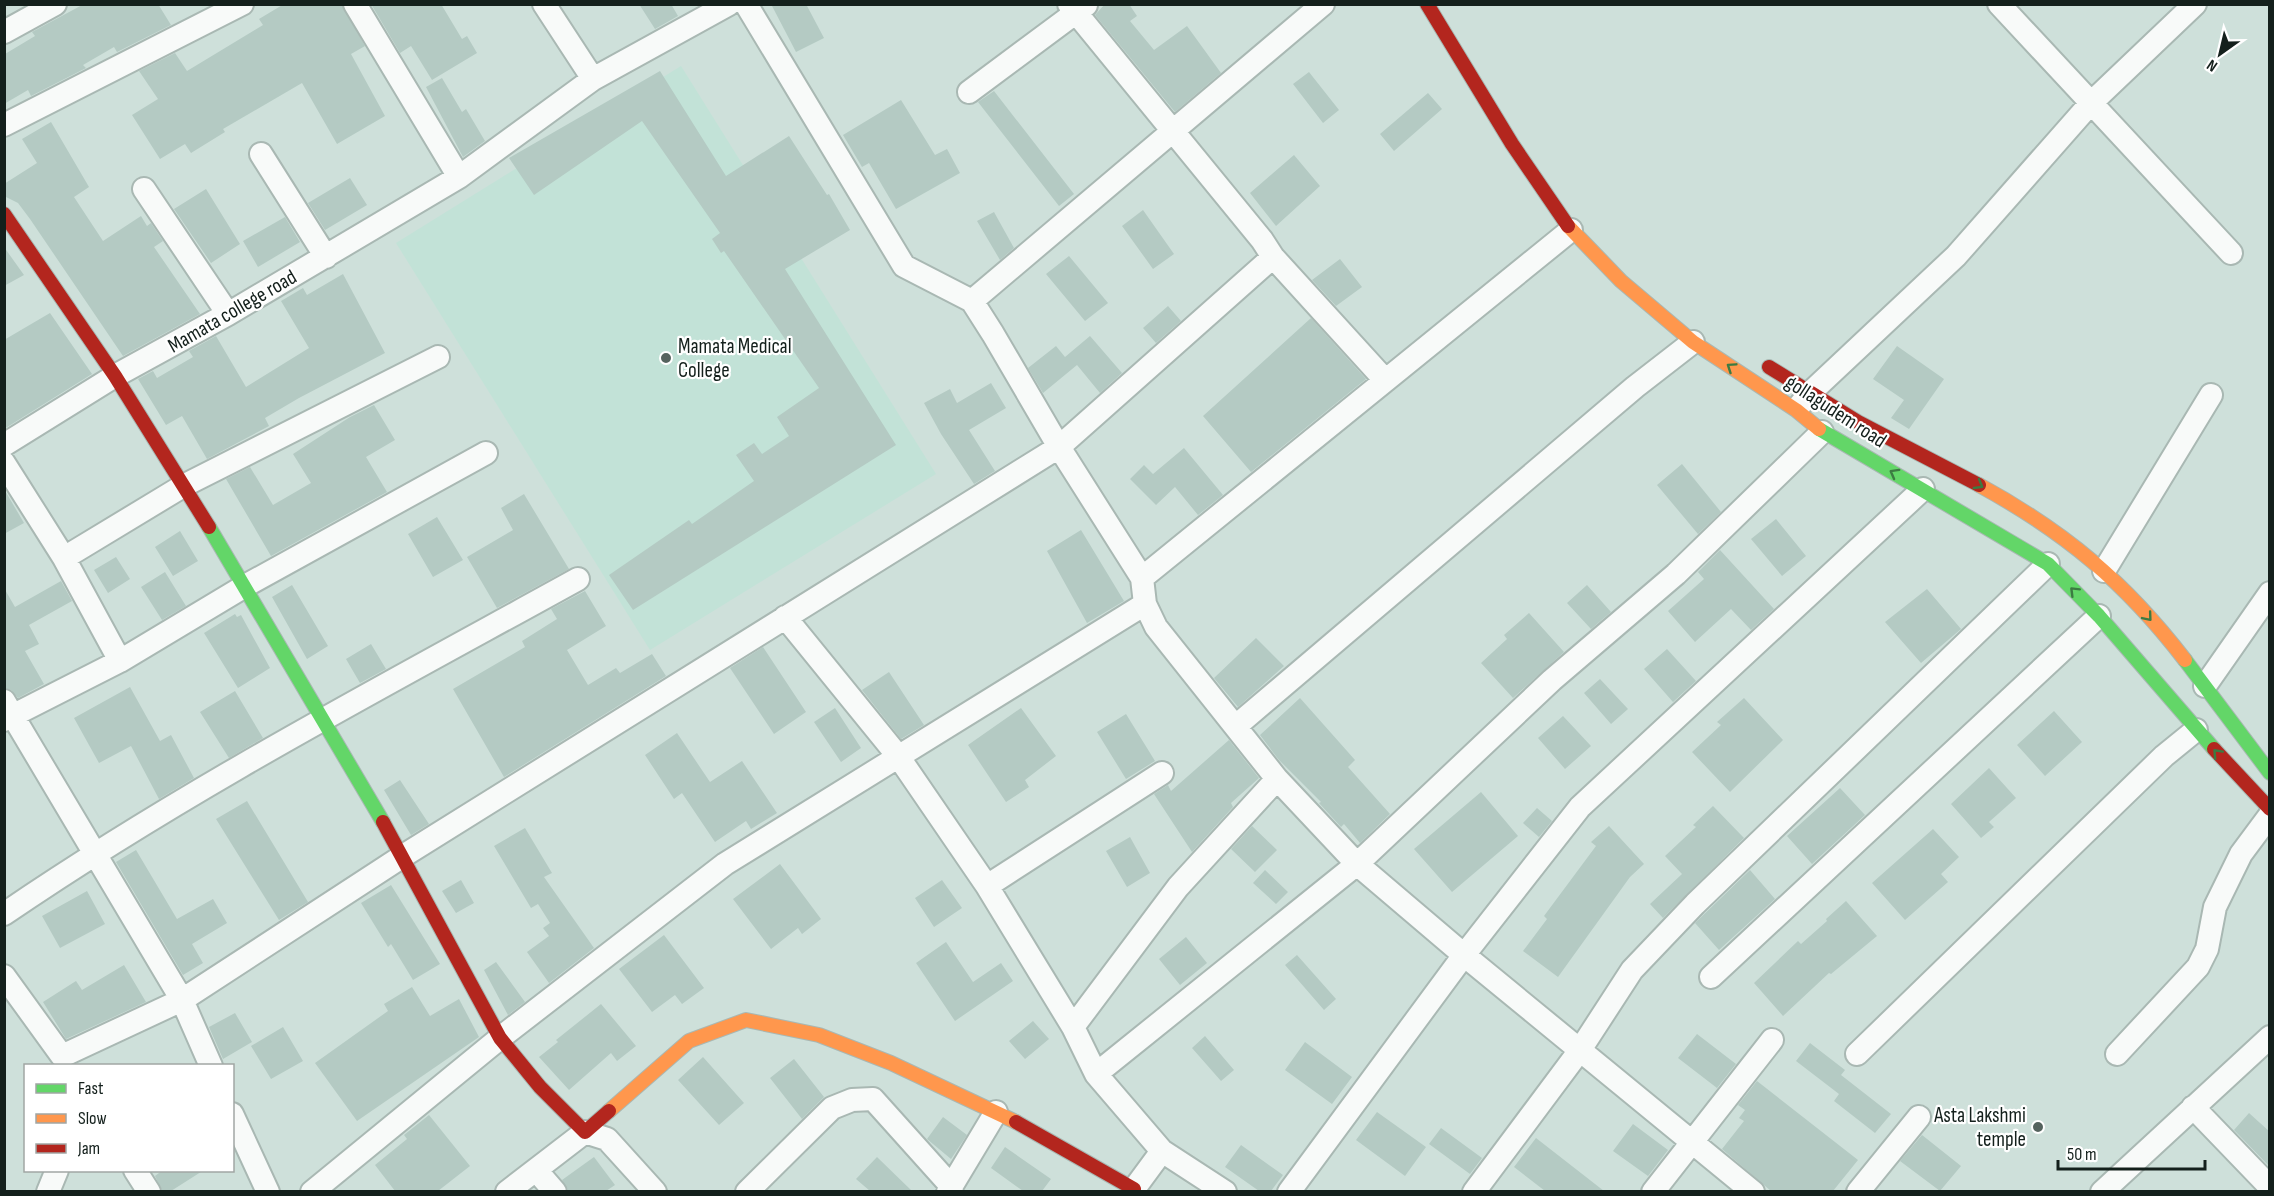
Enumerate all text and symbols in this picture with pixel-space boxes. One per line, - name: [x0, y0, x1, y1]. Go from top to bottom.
- north arrow: [2190, 24, 2250, 84]
- text: N: [2204, 55, 2221, 75]
- street label: Mamata college road: [163, 264, 301, 358]
- place label: Mamata Medical College: [678, 334, 792, 383]
- marker: Mamata Medical College: [659, 351, 673, 365]
- one-way arrow: [1726, 363, 1737, 374]
- street label: gollagudem road: [1781, 370, 1891, 453]
- one-way arrow: [1890, 468, 1901, 480]
- one-way arrow: [1972, 478, 1983, 489]
- one-way arrow: [2070, 587, 2081, 597]
- one-way arrow: [2140, 610, 2151, 621]
- one-way arrow: [2213, 749, 2224, 759]
- legend: [24, 1064, 234, 1172]
- text: Fast: [78, 1078, 104, 1099]
- place label: Asta Lakshmi temple: [1933, 1103, 2026, 1152]
- text: Slow: [78, 1108, 107, 1129]
- marker: Asta Lakshmi temple: [2031, 1120, 2045, 1134]
- scale bar: [2058, 1133, 2205, 1171]
- text: Jam: [77, 1138, 100, 1159]
- text: 50 m: [2067, 1144, 2097, 1165]

